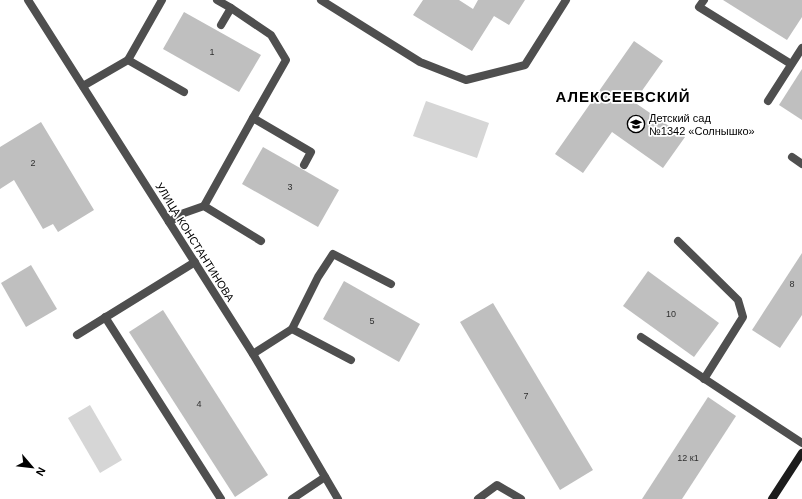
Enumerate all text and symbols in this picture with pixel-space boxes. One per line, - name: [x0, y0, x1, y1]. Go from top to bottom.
- house number: 1: [209, 47, 215, 57]
- district label: АЛЕКСЕЕВСКИЙ: [555, 88, 691, 105]
- place label: Детский сад №1342 «Солнышко»: [649, 112, 755, 137]
- school or university icon: Детский сад №1342 «Солнышко»: [626, 114, 646, 134]
- house number: 2: [30, 158, 36, 168]
- street label: УЛИЦА КОНСТАНТИНОВА: [153, 180, 237, 304]
- house number: 3: [287, 182, 293, 192]
- house number: 8: [789, 279, 795, 289]
- house number: 10: [666, 309, 676, 319]
- house number: 5: [369, 316, 375, 326]
- house number: 7: [523, 391, 529, 401]
- house number: 4: [196, 399, 202, 409]
- north arrow: [12, 447, 52, 487]
- house number: 12 к1: [677, 453, 699, 463]
- text: N: [34, 465, 48, 478]

